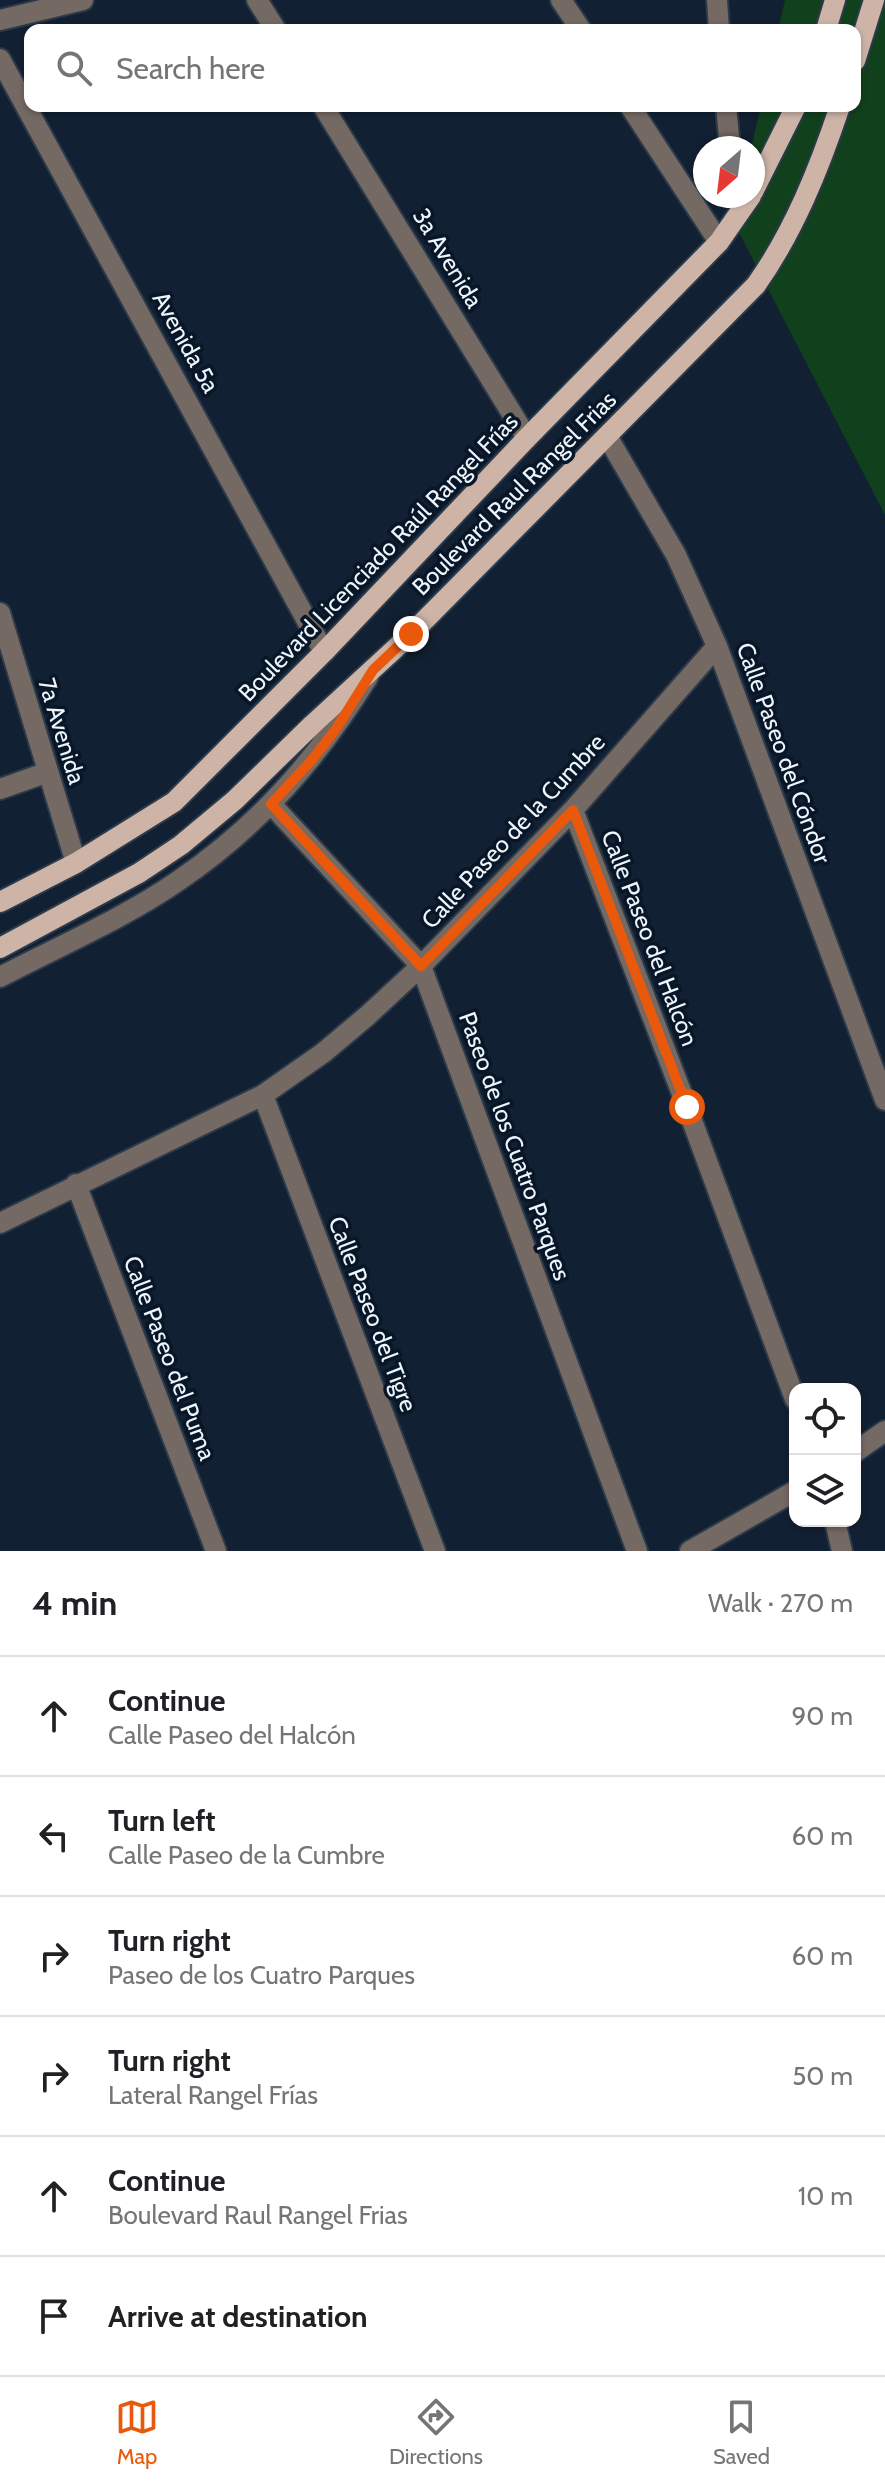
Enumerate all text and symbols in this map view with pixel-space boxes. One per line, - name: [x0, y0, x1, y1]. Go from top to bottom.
- search box: [24, 24, 861, 112]
- icon: search: [52, 46, 96, 90]
- text: Search here: [116, 50, 265, 87]
- north arrow: [693, 136, 765, 208]
- street label: 3a Avenida: [407, 203, 489, 313]
- street label: Avenida 5a: [146, 286, 226, 398]
- street label: Boulevard Raul Rangel Frias: [406, 385, 622, 601]
- street label: Boulevard Licenciado Raúl Rangel Frías: [232, 407, 524, 707]
- route end: [393, 616, 429, 652]
- street label: Calle Paseo del Cóndor: [731, 639, 838, 868]
- street label: 7a Avenida: [32, 674, 92, 788]
- street label: Calle Paseo de la Cumbre: [415, 728, 611, 934]
- street label: Calle Paseo del Halcón: [595, 826, 705, 1050]
- street label: Paseo de los Cuatro Parques: [453, 1008, 577, 1284]
- route start: [669, 1089, 705, 1125]
- street label: Calle Paseo del Tigre: [322, 1212, 424, 1416]
- street label: Calle Paseo del Puma: [118, 1252, 222, 1465]
- map controls: [789, 1383, 861, 1527]
- button: locate: [789, 1383, 861, 1455]
- button: layers: [789, 1455, 861, 1527]
- text: 4 min: [32, 1582, 117, 1624]
- text: Walk · 270 m: [708, 1587, 853, 1619]
- text: Continue: [108, 1682, 225, 1719]
- icon: ahead: [32, 1694, 76, 1738]
- text: 90 m: [791, 1700, 853, 1732]
- text: Calle Paseo del Halcón: [108, 1719, 356, 1751]
- text: Turn left: [108, 1802, 216, 1839]
- icon: left: [32, 1814, 76, 1858]
- text: 60 m: [791, 1820, 853, 1852]
- text: Calle Paseo de la Cumbre: [108, 1839, 385, 1871]
- text: Turn right: [108, 1922, 231, 1959]
- icon: right: [32, 1934, 76, 1978]
- text: 60 m: [791, 1940, 853, 1972]
- text: Paseo de los Cuatro Parques: [108, 1959, 415, 1991]
- text: Turn right: [108, 2042, 231, 2079]
- icon: right: [32, 2054, 76, 2098]
- text: 50 m: [792, 2060, 853, 2092]
- text: Lateral Rangel Frías: [108, 2079, 318, 2111]
- text: Continue: [108, 2162, 225, 2199]
- icon: ahead: [32, 2174, 76, 2218]
- text: 10 m: [798, 2180, 853, 2212]
- text: Boulevard Raul Rangel Frias: [108, 2199, 408, 2231]
- icon: arrive: [32, 2294, 76, 2338]
- text: Arrive at destination: [108, 2298, 368, 2335]
- tab: Map: [115, 2395, 159, 2470]
- tab: Directions: [389, 2395, 483, 2470]
- tab: Saved: [713, 2395, 770, 2470]

